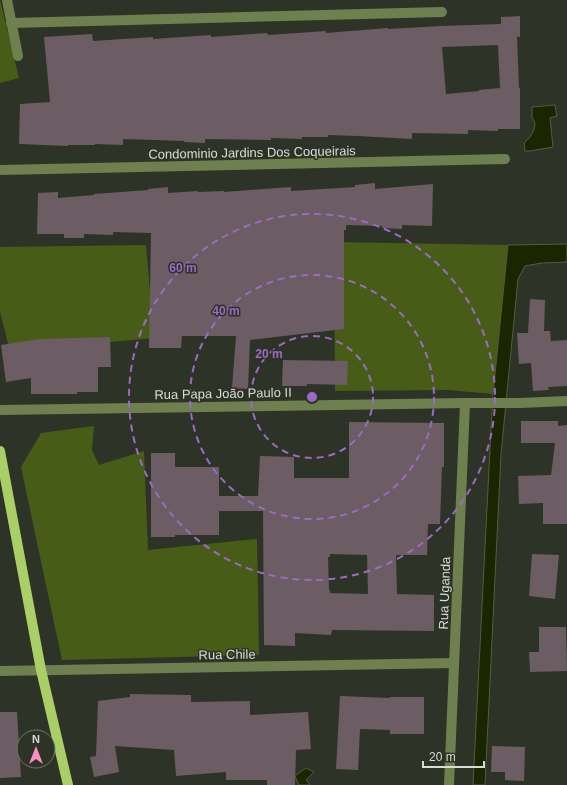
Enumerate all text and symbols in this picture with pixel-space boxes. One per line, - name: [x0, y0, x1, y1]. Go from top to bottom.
- street label: Condominio Jardins Dos Coqueirais: [148, 143, 356, 162]
- text: 60 m: [169, 261, 197, 275]
- text: 40 m: [212, 304, 240, 318]
- text: 20 m: [255, 347, 283, 361]
- street label: Rua Papa João Paulo II: [154, 385, 292, 402]
- centre of rings: [305, 390, 319, 404]
- street label: Rua Uganda: [436, 556, 453, 630]
- street label: Rua Chile: [198, 647, 256, 662]
- north arrow: [16, 729, 56, 769]
- text: N: [32, 733, 40, 745]
- scale bar: [423, 743, 484, 769]
- text: 20 m: [429, 750, 456, 764]

